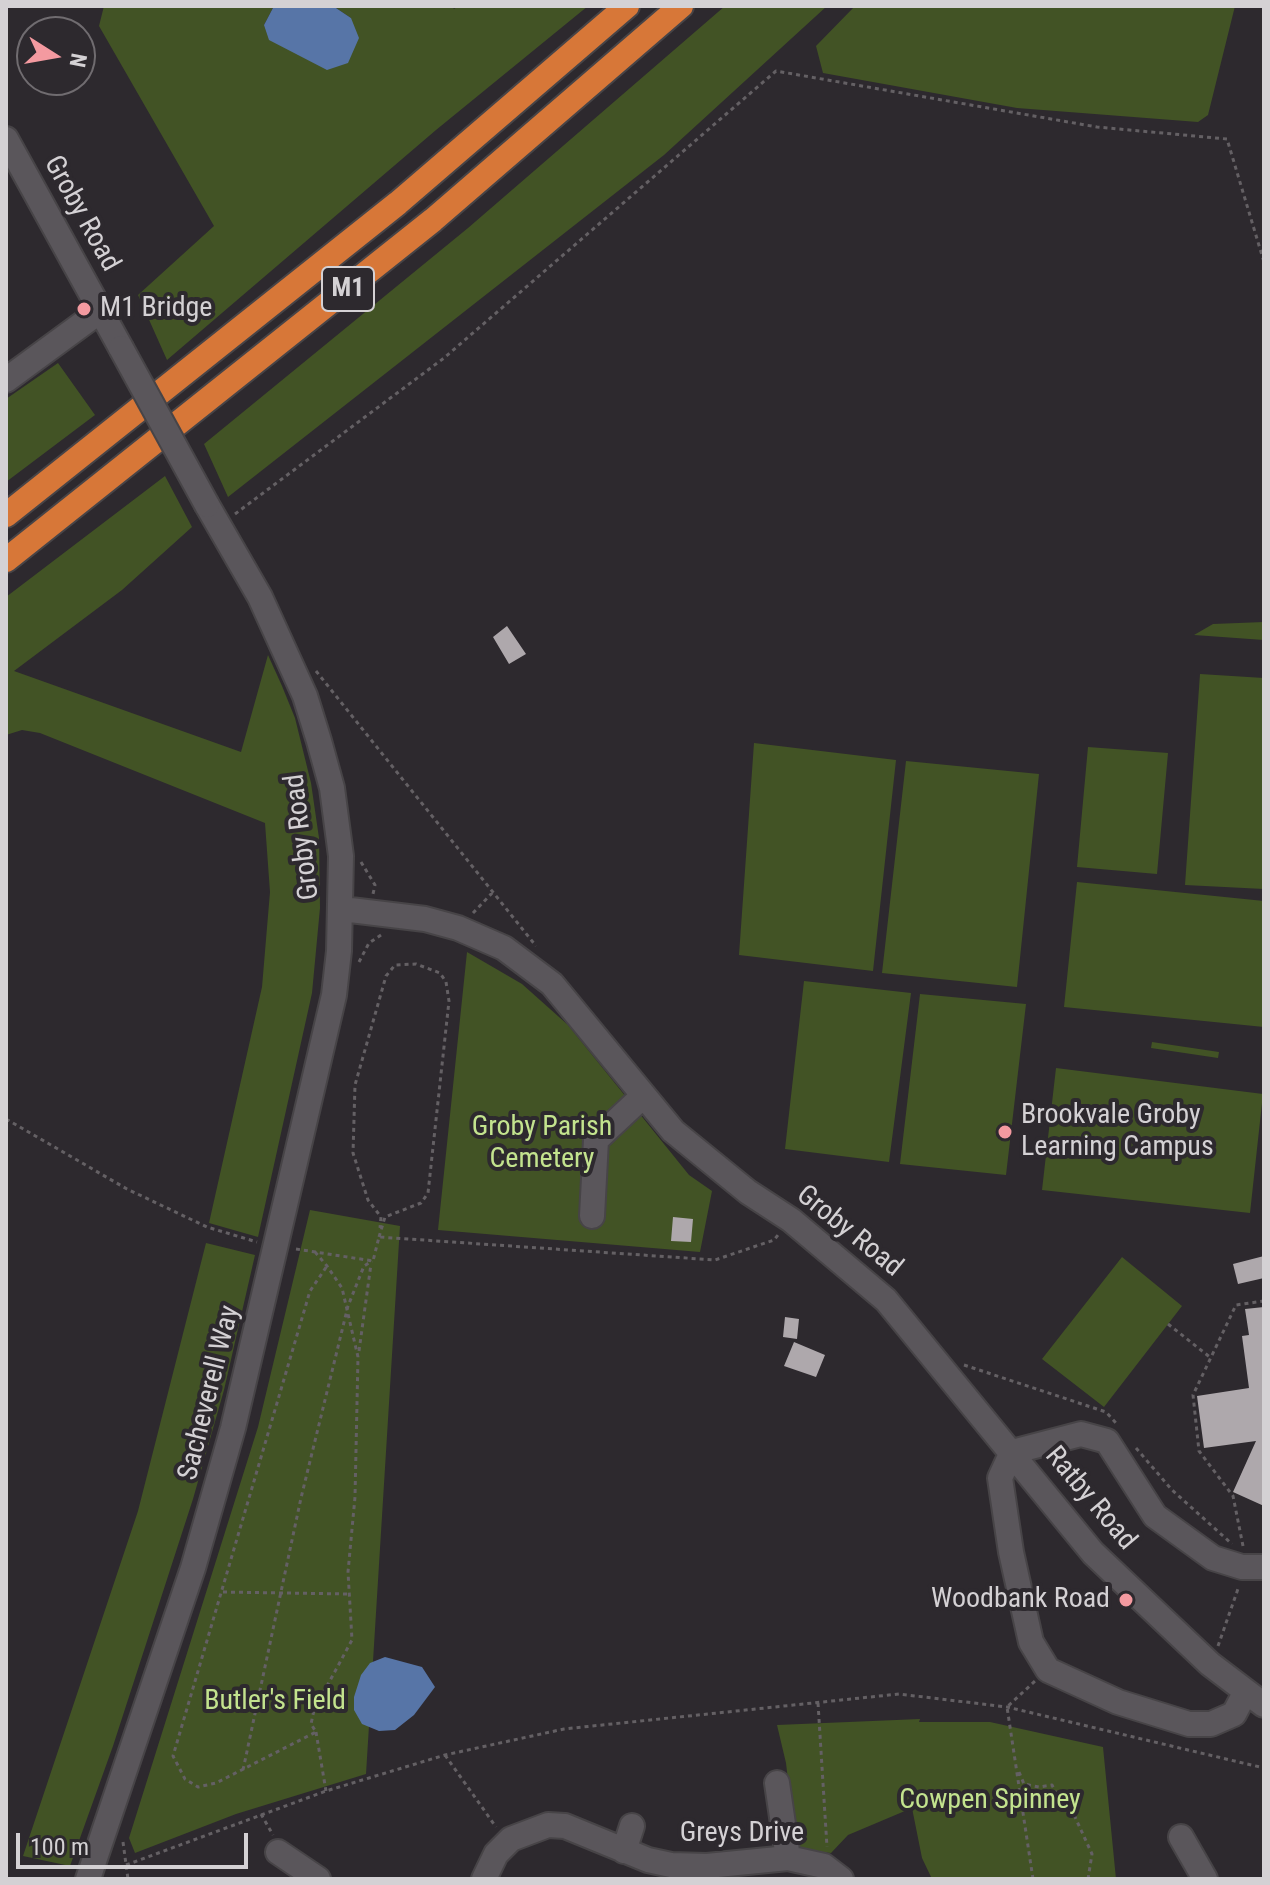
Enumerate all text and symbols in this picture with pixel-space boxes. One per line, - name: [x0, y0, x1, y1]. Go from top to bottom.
- north arrow: [16, 16, 96, 96]
- text: N: [65, 51, 92, 69]
- street label: Groby Road: [36, 150, 126, 278]
- road number: M1: [322, 267, 374, 311]
- place label: M1 Bridge: [100, 292, 212, 326]
- marker: M1 Bridge: [75, 300, 93, 318]
- street label: Groby Road: [279, 772, 327, 902]
- place label: Brookvale Groby Learning Campus: [1021, 1099, 1214, 1165]
- park label: Groby Parish Cemetery: [472, 1111, 612, 1177]
- marker: Brookvale Groby Learning Campus: [996, 1123, 1014, 1141]
- street label: Groby Road: [789, 1179, 909, 1285]
- street label: Sacheverell Way: [172, 1302, 248, 1484]
- street label: Ratby Road: [1037, 1441, 1143, 1557]
- place label: Woodbank Road: [931, 1583, 1110, 1617]
- marker: Woodbank Road: [1117, 1591, 1135, 1609]
- park label: Butler's Field: [204, 1685, 346, 1719]
- park label: Cowpen Spinney: [899, 1784, 1081, 1818]
- scale bar: [20, 1817, 252, 1867]
- street label: Greys Drive: [680, 1817, 804, 1851]
- text: 100 m: [30, 1833, 89, 1861]

